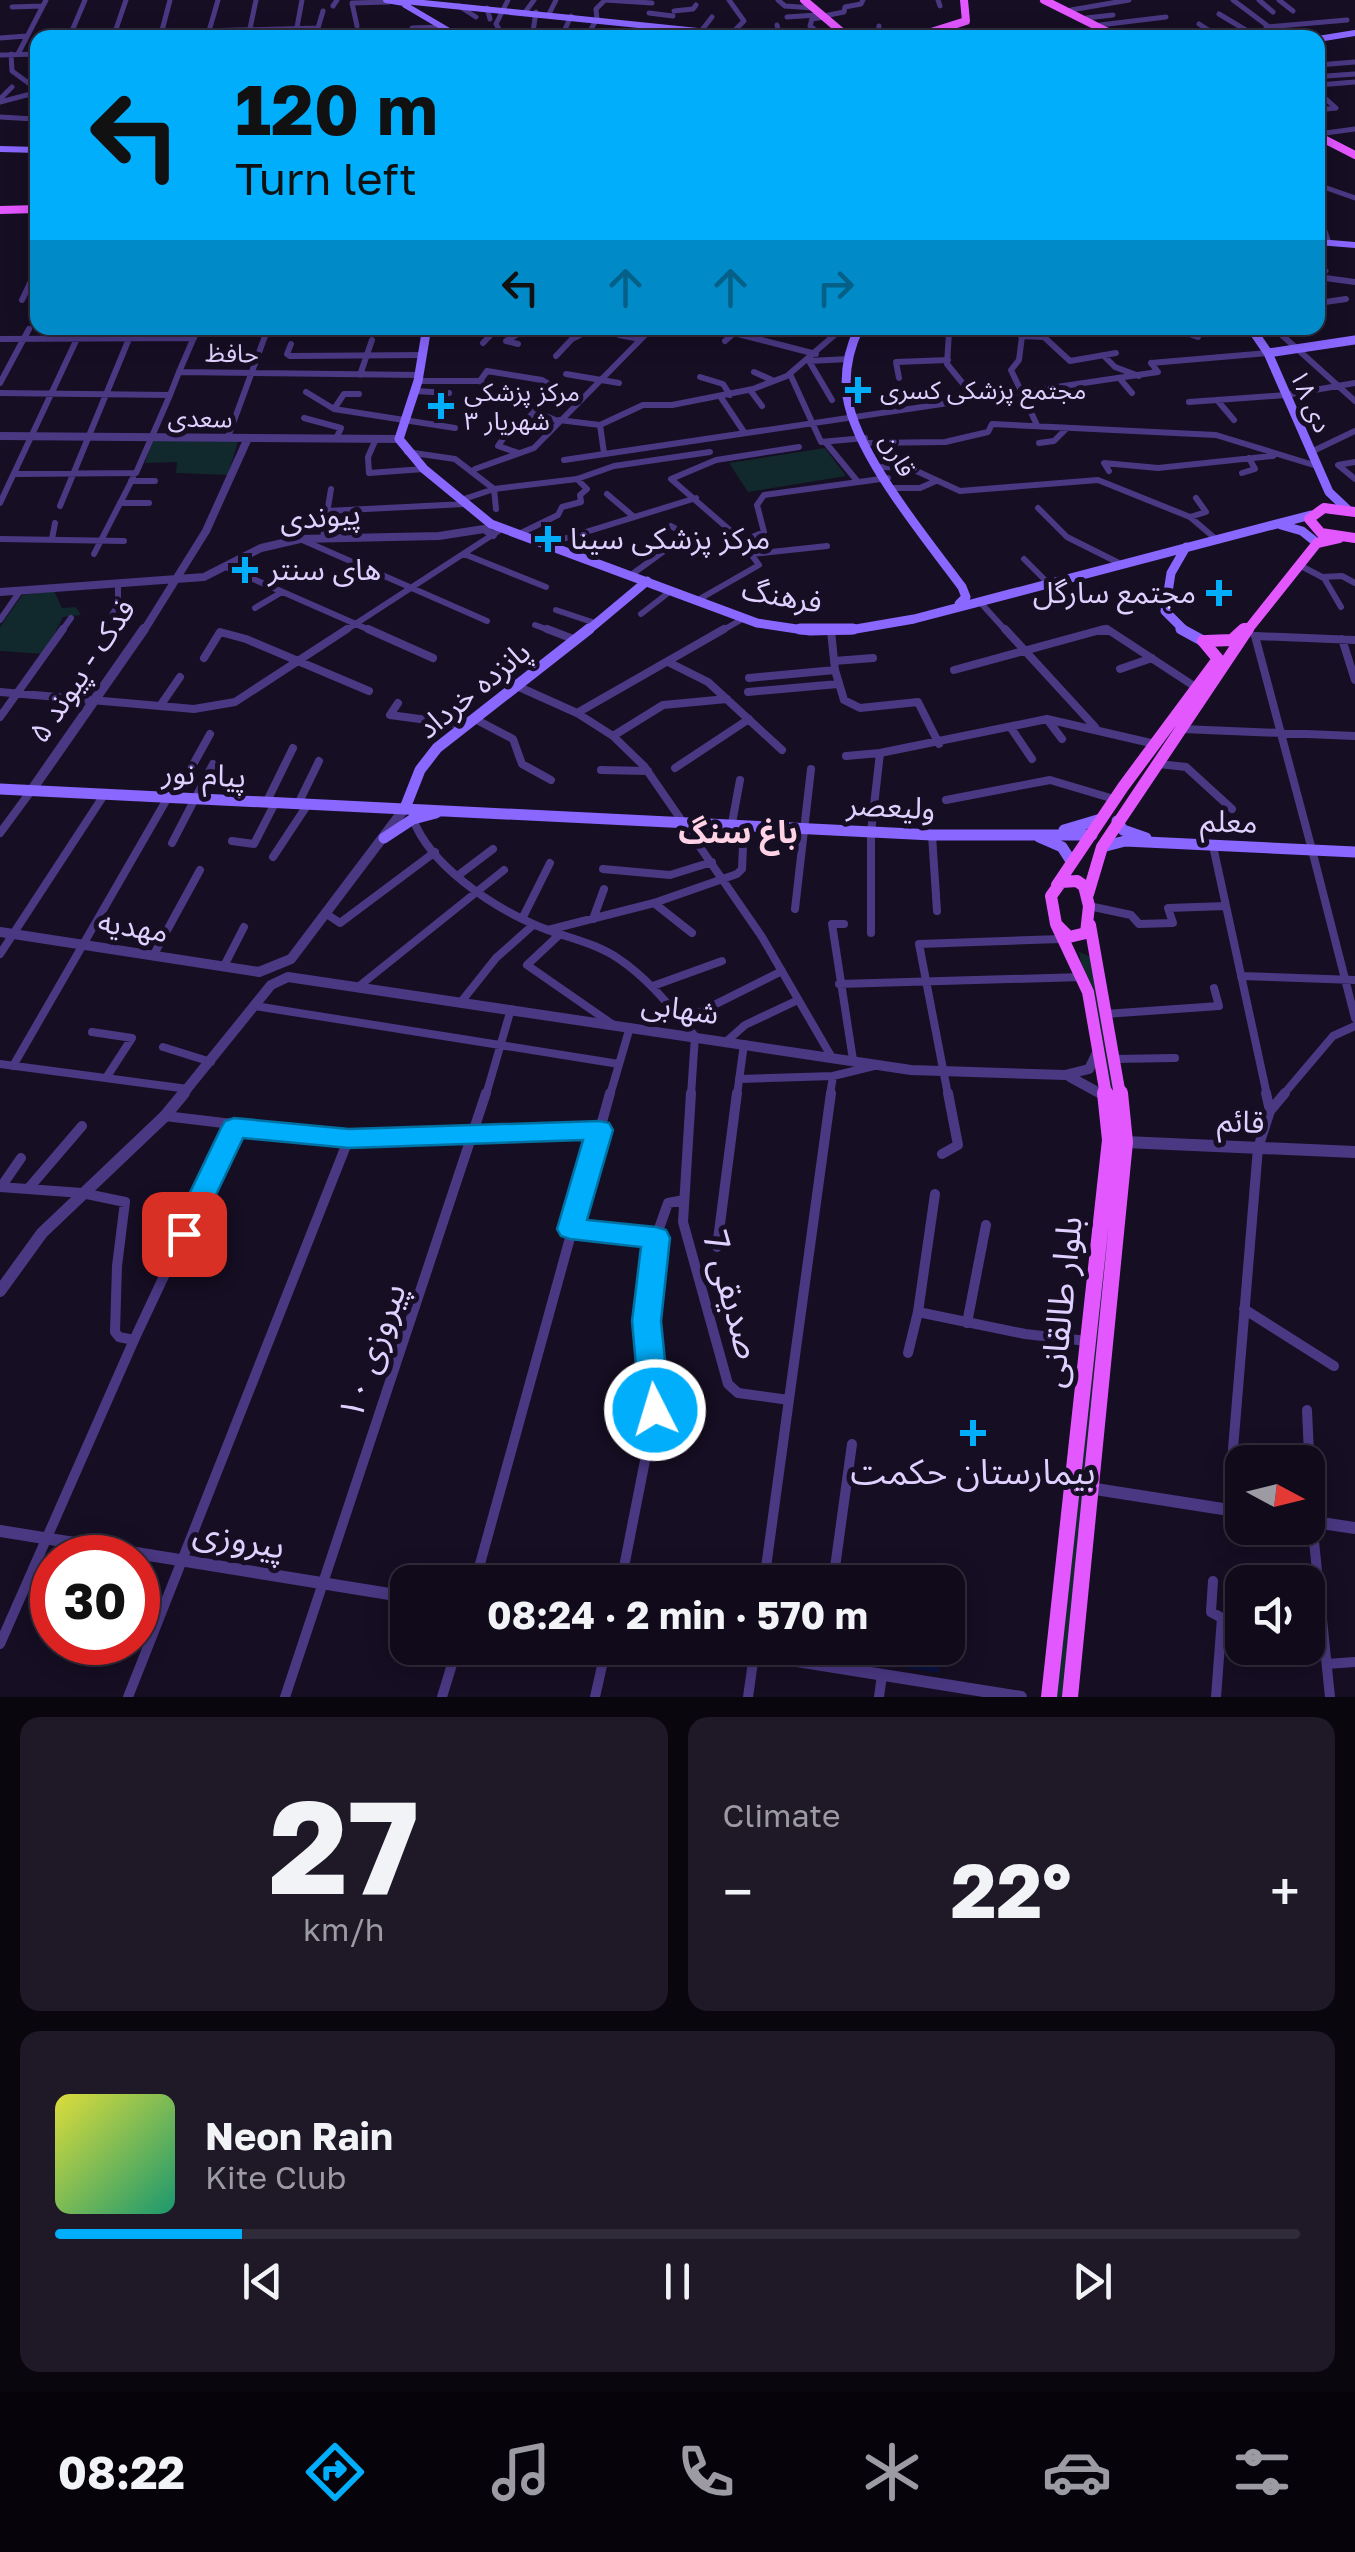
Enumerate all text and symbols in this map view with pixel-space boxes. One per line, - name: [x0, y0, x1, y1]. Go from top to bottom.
- text: 120 m: [235, 66, 438, 150]
- icon: left: [70, 70, 200, 200]
- text: Turn left: [235, 151, 417, 205]
- icon: left: [493, 260, 548, 315]
- icon: ahead: [598, 260, 653, 315]
- icon: ahead: [703, 260, 758, 315]
- icon: right: [808, 260, 863, 315]
- street label: حافظ: [205, 337, 259, 368]
- street label: ۱۸ دی: [1284, 364, 1339, 437]
- place label: مجتمع پزشکی کسری: [880, 374, 1086, 409]
- place label: مرکز پزشکی شهریار ۳: [464, 376, 580, 436]
- marker: مجتمع پزشکی کسری: [845, 377, 871, 403]
- marker: مرکز پزشکی شهریار ۳: [428, 393, 454, 419]
- street label: سعدی: [167, 401, 233, 434]
- street label: قارن: [874, 428, 923, 482]
- street label: پیوندی: [278, 495, 362, 540]
- place label: مرکز پزشکی سینا: [570, 520, 770, 558]
- marker: مرکز پزشکی سینا: [535, 526, 561, 552]
- place label: های سنتر: [267, 551, 381, 587]
- marker: های سنتر: [232, 557, 258, 583]
- street label: فرهنگ: [739, 570, 825, 620]
- place label: مجتمع سارگل: [1033, 574, 1196, 615]
- marker: مجتمع سارگل: [1206, 580, 1232, 606]
- street label: فدک - پیوند ۵: [20, 592, 144, 750]
- street label: پانزده خرداد: [410, 633, 539, 747]
- street label: پیام نور: [160, 754, 247, 799]
- street label: ولیعصر: [845, 786, 936, 826]
- street label: معلم: [1200, 802, 1258, 846]
- district label: باغ سنگ: [678, 812, 798, 856]
- street label: مهدیه: [96, 903, 171, 949]
- street label: شهابی: [639, 985, 721, 1031]
- street label: قائم: [1216, 1102, 1266, 1146]
- pin: [142, 1192, 227, 1277]
- icon: arrive: [157, 1207, 212, 1262]
- street label: بلوار طالقانی: [1030, 1214, 1091, 1390]
- street label: صدیقی 7: [695, 1226, 771, 1364]
- street label: پیروزی ١٠: [328, 1277, 416, 1425]
- position arrow: [603, 1358, 707, 1462]
- marker: بیمارستان حکمت: [960, 1420, 986, 1446]
- north arrow: [1225, 1445, 1325, 1545]
- map controls: [1225, 1445, 1325, 1665]
- place label: بیمارستان حکمت: [851, 1450, 1095, 1493]
- street label: پیروزی: [190, 1509, 288, 1569]
- speed limit sign: 30: [30, 1535, 160, 1665]
- button: sound: [1225, 1565, 1325, 1665]
- text: 08:24 · 2 min · 570 m: [487, 1592, 868, 1637]
- text: 27: [269, 1767, 419, 1923]
- text: Climate: [723, 1796, 841, 1834]
- text: 22°: [951, 1844, 1072, 1935]
- text: −: [723, 1858, 753, 1924]
- text: +: [1270, 1858, 1300, 1924]
- text: km/h: [303, 1910, 384, 1948]
- text: Neon Rain: [205, 2113, 393, 2158]
- text: Kite Club: [205, 2158, 346, 2196]
- icon: previous: [235, 2254, 290, 2309]
- icon: pause: [650, 2254, 705, 2309]
- icon: next: [1065, 2254, 1120, 2309]
- icon: directions: [300, 2437, 370, 2507]
- icon: music: [486, 2437, 556, 2507]
- icon: phone: [671, 2437, 741, 2507]
- icon: climate: [857, 2437, 927, 2507]
- icon: car: [1042, 2437, 1112, 2507]
- icon: filters: [1227, 2437, 1297, 2507]
- text: 08:22: [58, 2445, 185, 2499]

